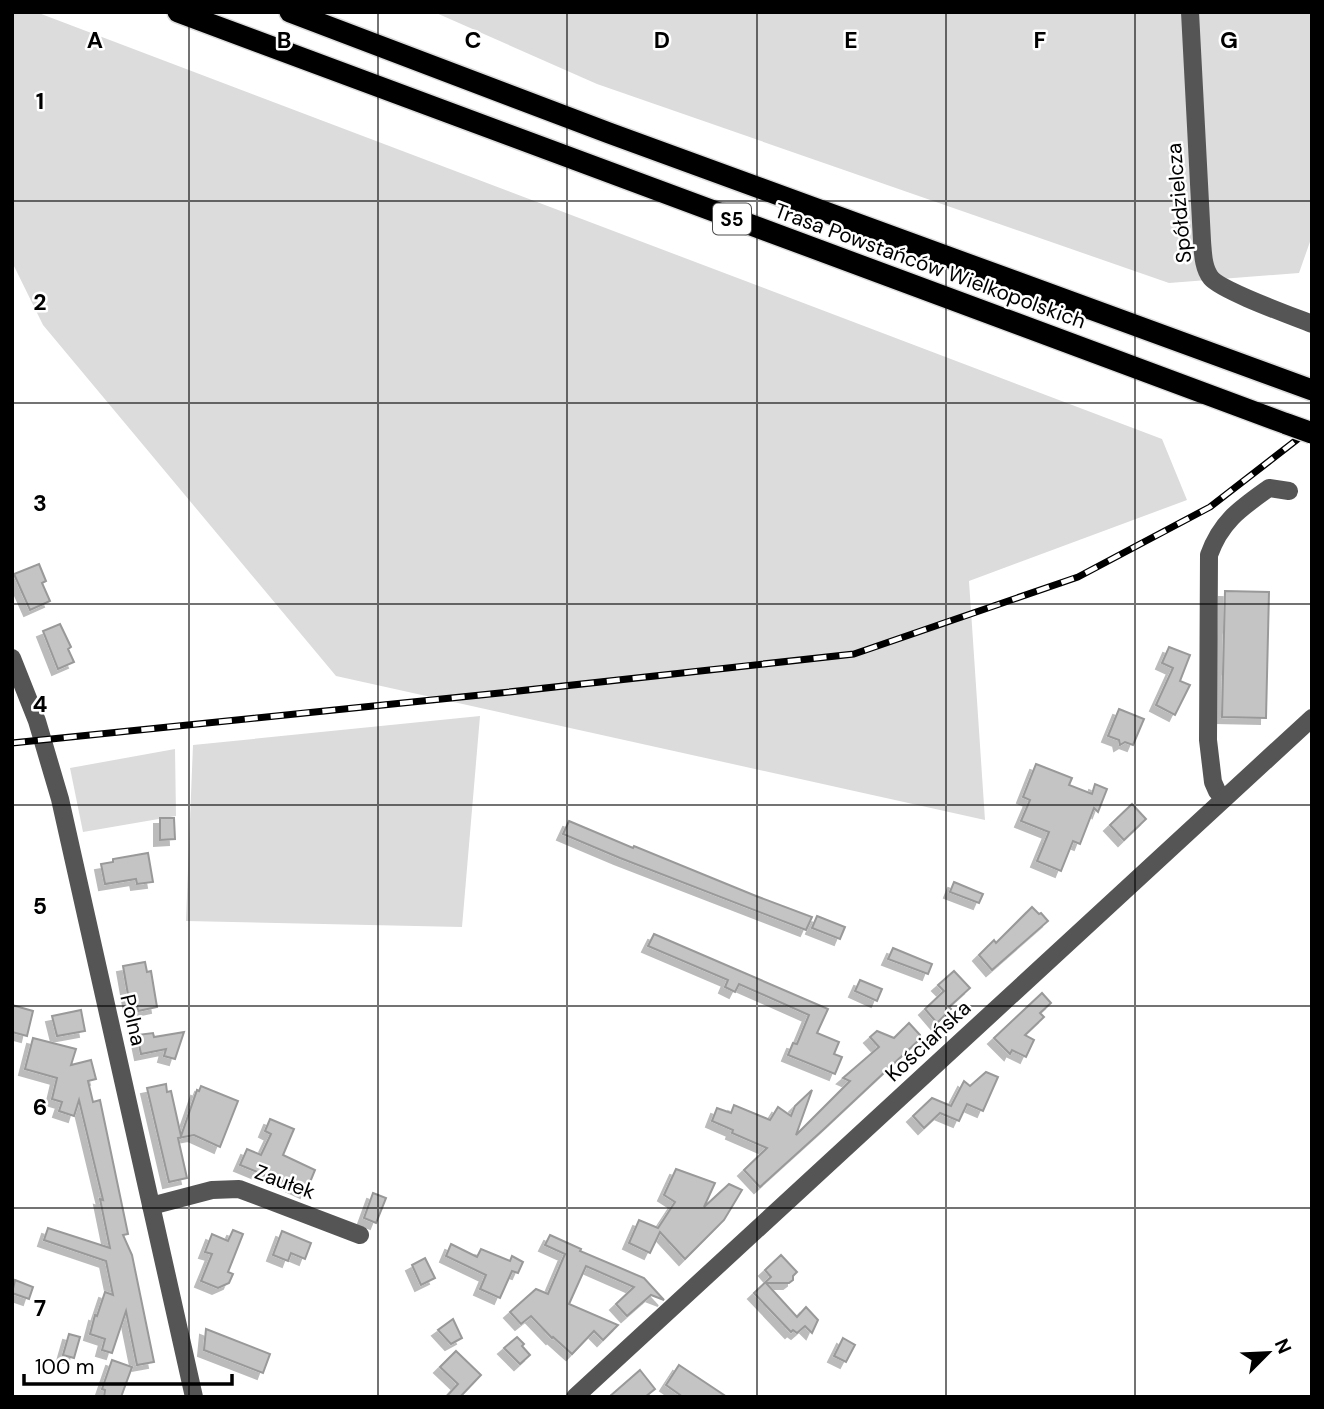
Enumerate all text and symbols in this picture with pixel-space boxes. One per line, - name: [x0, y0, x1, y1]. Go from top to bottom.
- text: A: [87, 25, 103, 55]
- text: B: [277, 25, 291, 55]
- text: C: [465, 25, 481, 55]
- text: D: [654, 25, 670, 55]
- text: E: [844, 25, 858, 55]
- text: F: [1034, 25, 1047, 55]
- text: G: [1220, 25, 1238, 55]
- text: 1: [36, 86, 44, 116]
- street label: Spółdzielcza: [1160, 142, 1198, 264]
- street label: Trasa Powstańców Wielkopolskich: [771, 197, 1089, 335]
- road number: S5: [713, 204, 751, 234]
- text: 2: [33, 287, 47, 317]
- text: 3: [33, 488, 47, 518]
- text: 4: [33, 689, 48, 719]
- text: 5: [33, 891, 47, 921]
- street label: Polna: [113, 991, 153, 1049]
- street label: Kościańska: [879, 994, 977, 1088]
- text: 6: [33, 1092, 47, 1122]
- street label: Zaułek: [251, 1158, 320, 1206]
- text: 7: [34, 1293, 46, 1323]
- north arrow: [1233, 1318, 1303, 1388]
- text: N: [1269, 1335, 1297, 1358]
- scale bar: [24, 1342, 233, 1386]
- text: 100 m: [35, 1353, 95, 1381]

